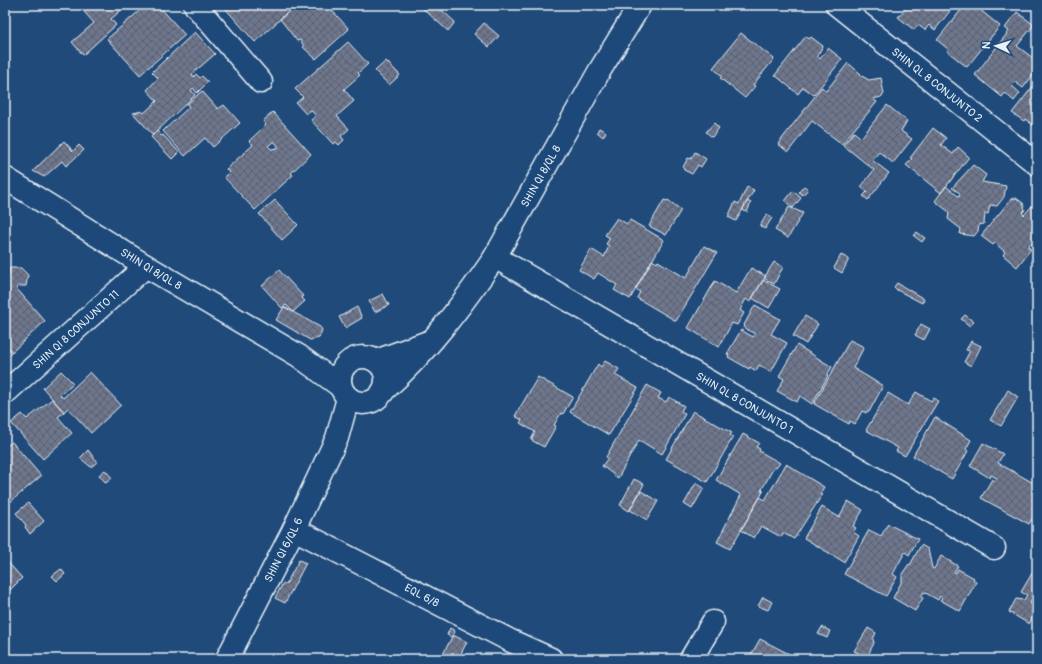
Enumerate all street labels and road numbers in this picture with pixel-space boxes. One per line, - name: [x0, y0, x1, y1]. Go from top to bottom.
- street label: SHIN QL 8 CONJUNTO 2: [889, 45, 985, 125]
- street label: SHIN QI 8/QL 8: [518, 143, 564, 209]
- street label: SHIN QI 8/QL 8: [118, 246, 184, 293]
- street label: SHIN QI 8 CONJUNTO 11: [30, 288, 122, 372]
- street label: SHIN QL 8 CONJUNTO 1: [694, 370, 795, 436]
- street label: SHIN QI 6/QL 6: [262, 516, 305, 584]
- street label: EQL 6/8: [402, 581, 442, 610]

